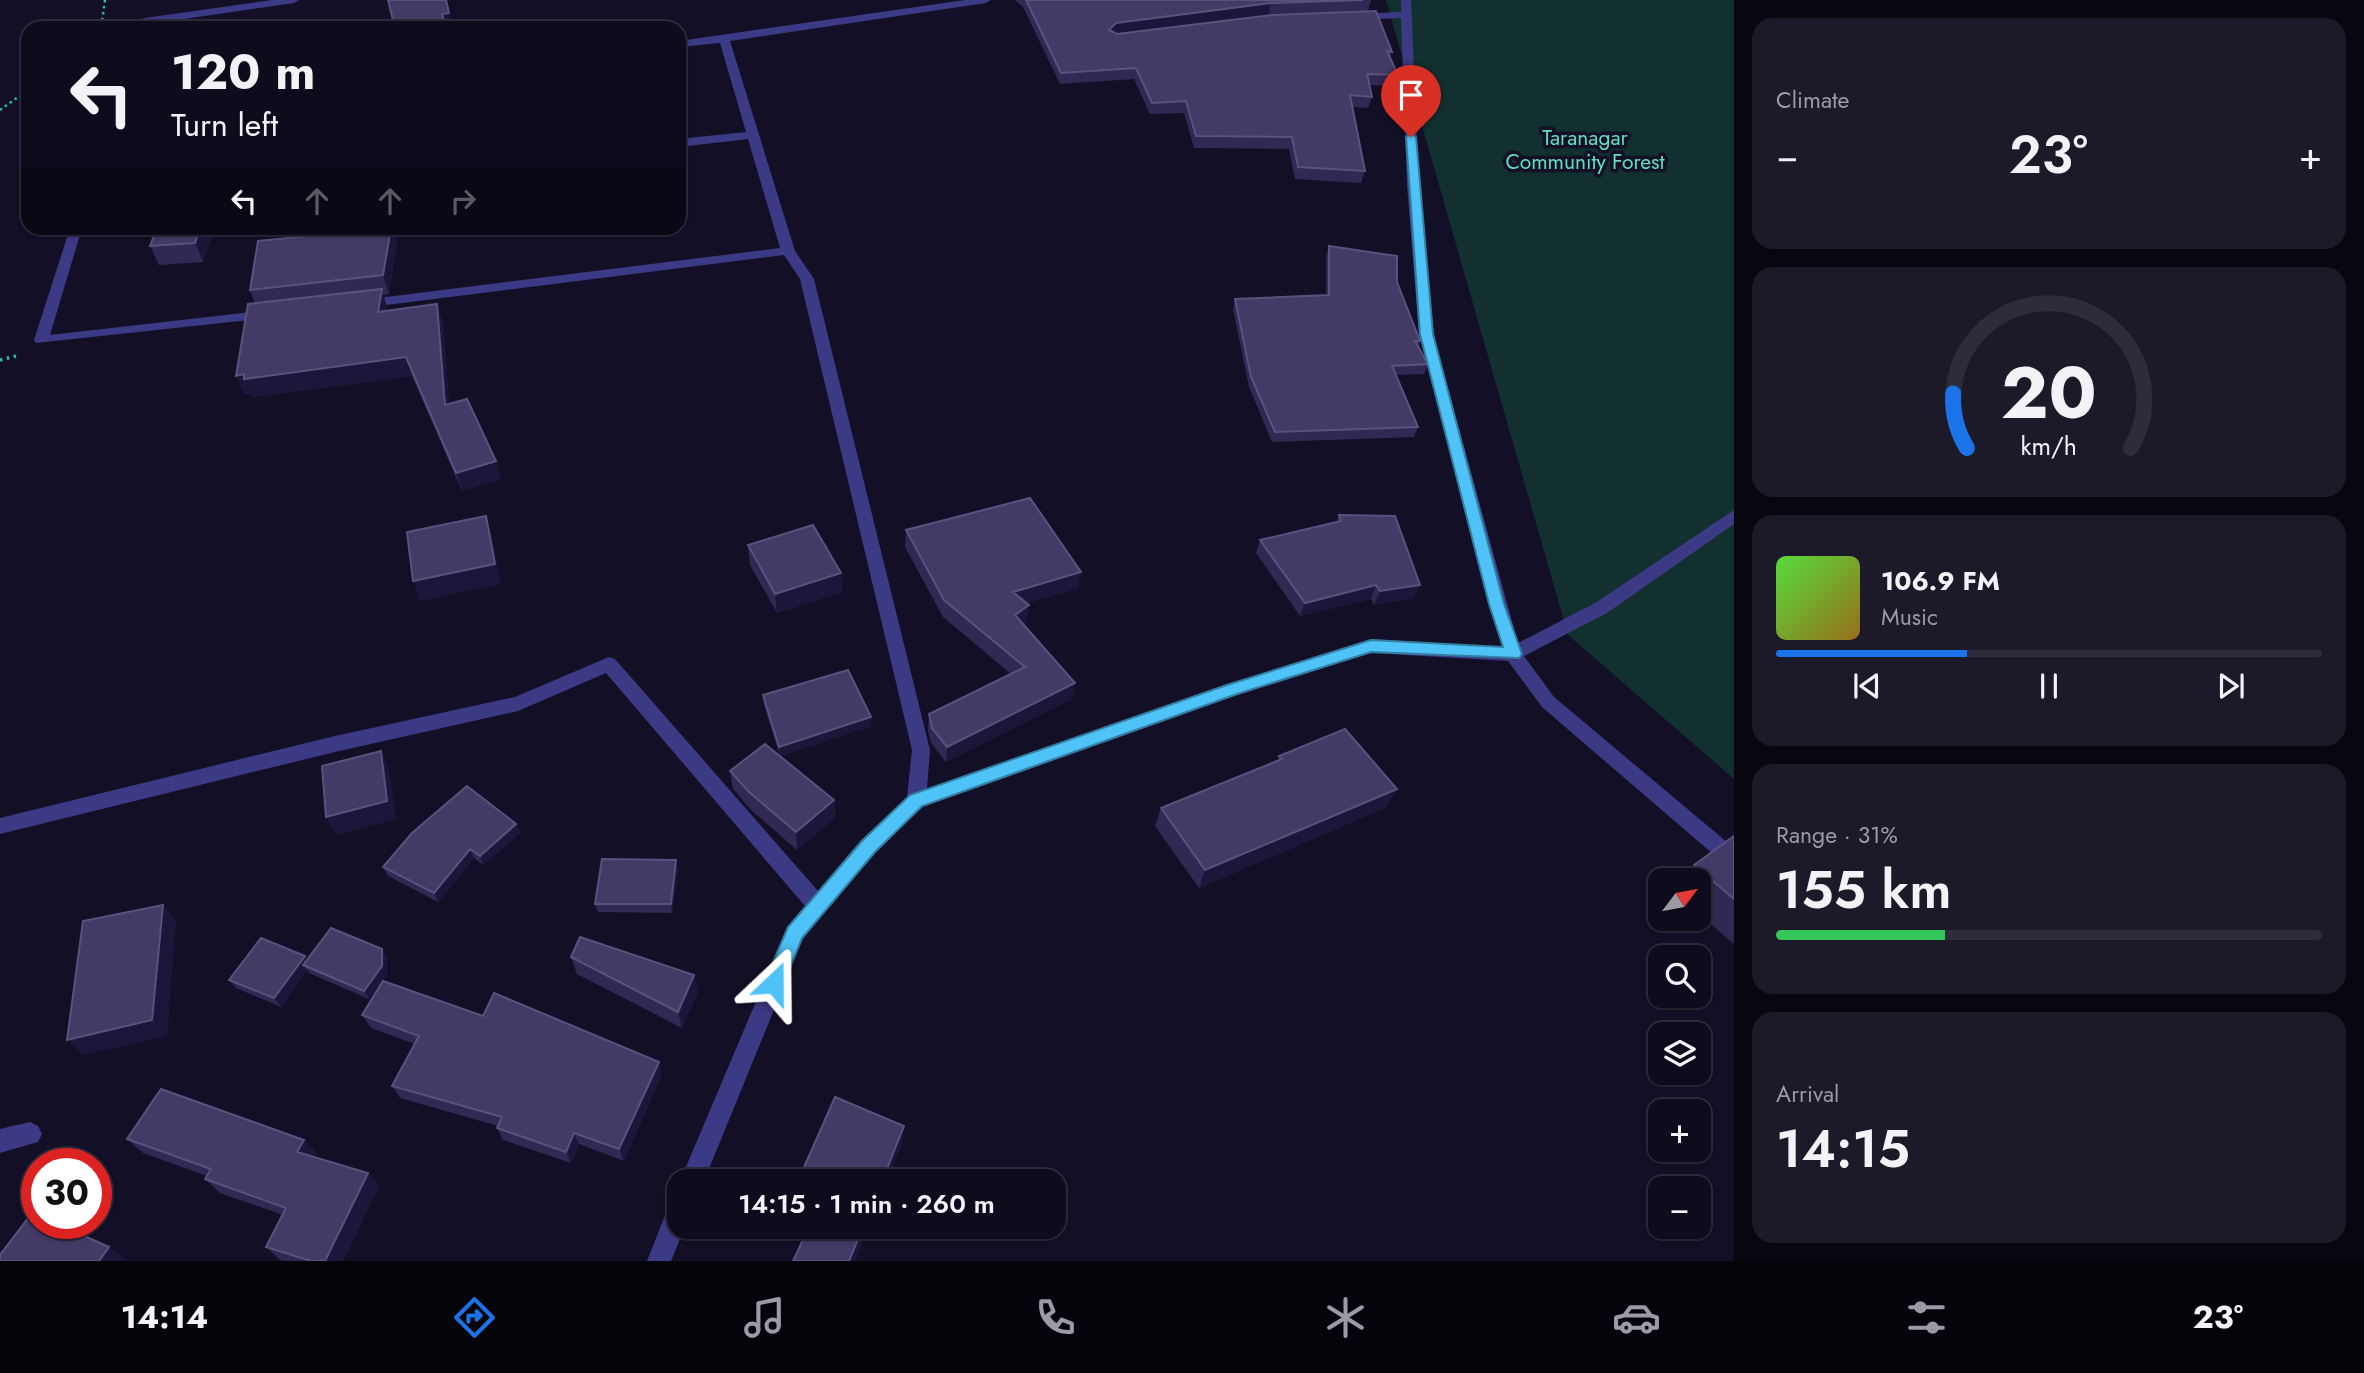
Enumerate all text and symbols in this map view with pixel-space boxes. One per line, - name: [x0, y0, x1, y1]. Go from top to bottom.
- text: 120 m: [171, 37, 315, 107]
- icon: left: [56, 49, 147, 140]
- pin: [1381, 65, 1441, 137]
- icon: arrive: [1392, 76, 1430, 114]
- text: Climate: [1776, 83, 1849, 117]
- text: Turn left: [171, 102, 278, 148]
- text: 23°: [2009, 117, 2088, 193]
- park label: Taranagar Community Forest: [1505, 123, 1665, 177]
- text: −: [1776, 128, 1798, 183]
- text: +: [2299, 128, 2322, 183]
- icon: left: [225, 182, 263, 220]
- icon: ahead: [298, 182, 336, 220]
- icon: ahead: [371, 182, 409, 220]
- icon: right: [444, 182, 482, 220]
- text: 20: [2001, 340, 2097, 445]
- text: km/h: [2021, 428, 2077, 464]
- text: 106.9 FM: [1881, 562, 2000, 600]
- text: Music: [1881, 600, 1938, 634]
- icon: previous: [1848, 667, 1886, 705]
- icon: pause: [2030, 667, 2068, 705]
- icon: next: [2212, 667, 2250, 705]
- text: Range · 31%: [1776, 818, 1898, 852]
- text: 155 km: [1776, 852, 1951, 928]
- north arrow: [1648, 868, 1712, 931]
- map controls: [1648, 868, 1711, 1239]
- button: search: [1648, 945, 1711, 1008]
- position arrow: [737, 946, 811, 1020]
- button: layers: [1648, 1022, 1711, 1085]
- text: Arrival: [1776, 1077, 1839, 1111]
- button: +: [1648, 1099, 1711, 1162]
- text: 14:15: [1776, 1111, 1910, 1187]
- speed limit sign: 30: [21, 1148, 112, 1239]
- button: −: [1648, 1176, 1711, 1239]
- text: 14:15 · 1 min · 260 m: [738, 1185, 995, 1223]
- icon: directions: [450, 1293, 499, 1342]
- icon: music: [740, 1293, 789, 1342]
- icon: phone: [1031, 1293, 1080, 1342]
- icon: climate: [1321, 1293, 1370, 1342]
- icon: car: [1612, 1293, 1661, 1342]
- icon: filters: [1902, 1293, 1951, 1342]
- text: 14:14: [121, 1294, 208, 1340]
- text: 23°: [2193, 1294, 2243, 1340]

